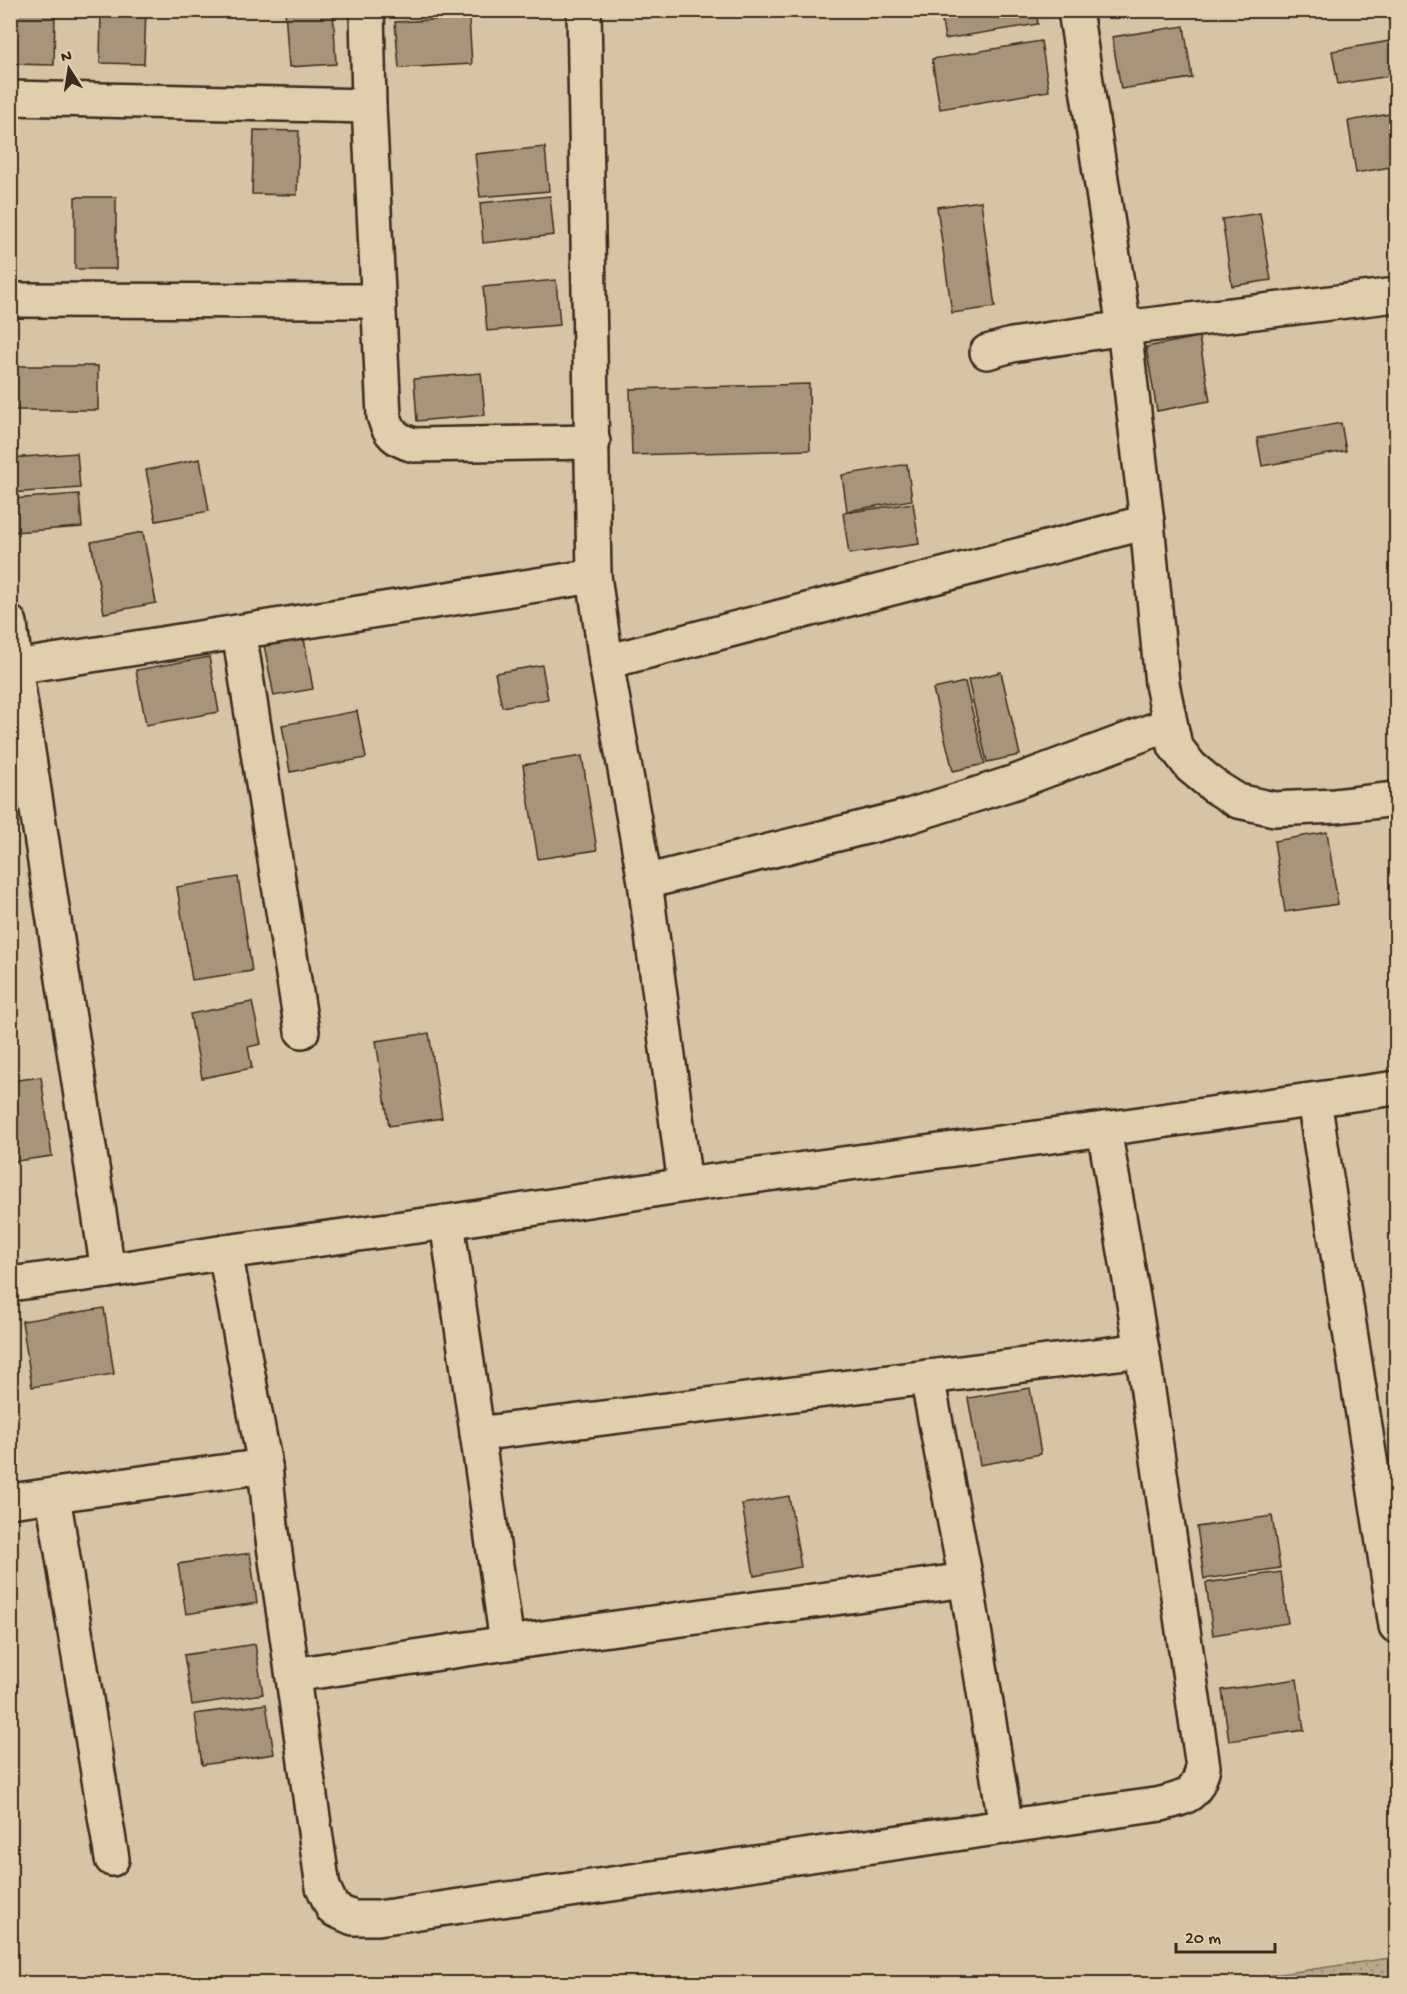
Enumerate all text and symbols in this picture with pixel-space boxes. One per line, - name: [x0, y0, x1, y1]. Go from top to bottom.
- north arrow: [39, 39, 99, 99]
- text: N: [60, 47, 74, 68]
- scale bar: [1176, 1916, 1275, 1954]
- text: 20 m: [1185, 1929, 1221, 1950]

